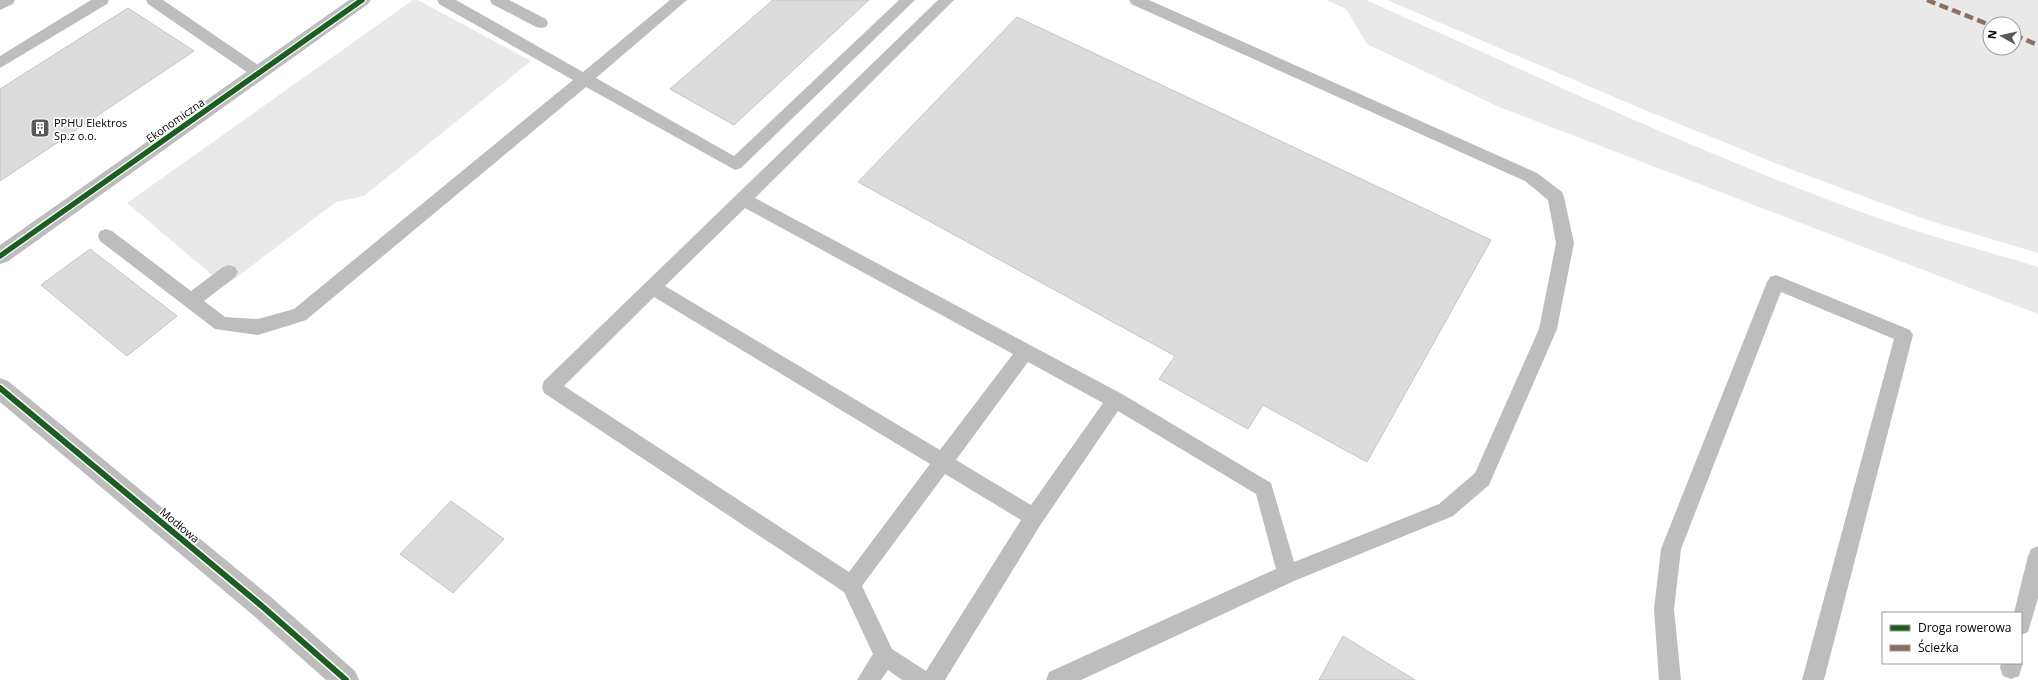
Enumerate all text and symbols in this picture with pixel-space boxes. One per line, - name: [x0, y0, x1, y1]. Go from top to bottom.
- north arrow: [1982, 16, 2022, 56]
- text: N: [1984, 29, 2000, 40]
- street label: Ekonomiczna: [143, 94, 207, 146]
- place label: PPHU Elektros Sp.z o.o.: [54, 115, 127, 143]
- building icon: PPHU Elektros Sp.z o.o.: [29, 117, 51, 139]
- street label: Modłowa: [157, 504, 203, 546]
- legend: [1882, 612, 2022, 664]
- text: Droga rowerowa: [1918, 619, 2011, 636]
- text: Ścieżka: [1918, 639, 1959, 656]

